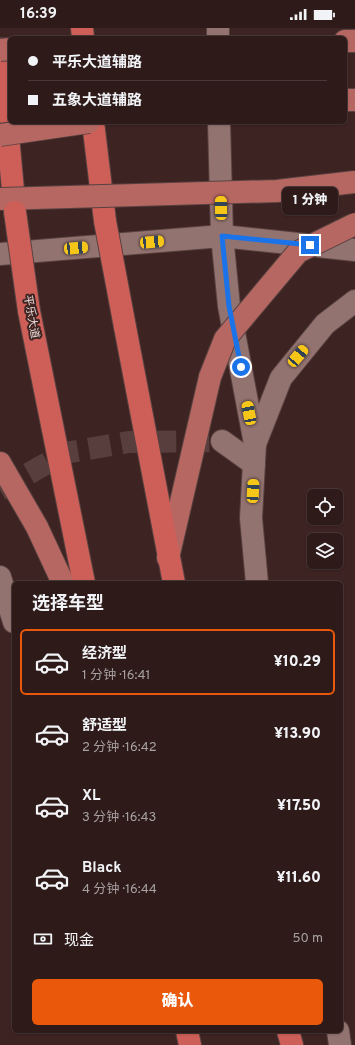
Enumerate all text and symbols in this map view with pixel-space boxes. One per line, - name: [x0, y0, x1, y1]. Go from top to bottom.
- text: 16:39: [20, 5, 57, 24]
- text: 平乐大道辅路: [52, 54, 142, 73]
- text: 五象大道辅路: [52, 92, 142, 111]
- callout: 1 分钟: [282, 187, 338, 215]
- text: 1 分钟: [293, 193, 327, 209]
- car: [215, 196, 227, 220]
- car: [140, 235, 164, 249]
- route end: [301, 236, 319, 254]
- car: [64, 241, 88, 255]
- street label: 平乐大道: [20, 294, 42, 340]
- car: [286, 343, 310, 369]
- route start: [232, 358, 250, 376]
- car: [241, 400, 257, 426]
- car: [246, 479, 260, 503]
- map controls: [307, 489, 343, 569]
- button: locate: [307, 489, 343, 525]
- button: layers: [307, 533, 343, 569]
- text: 选择车型: [32, 593, 104, 616]
- icon: car: [34, 644, 70, 680]
- text: 经济型: [82, 645, 127, 664]
- text: ¥10.29: [273, 653, 321, 672]
- text: 1 分钟 · 16:41: [82, 668, 150, 684]
- icon: car: [34, 716, 70, 752]
- text: 舒适型: [82, 717, 127, 736]
- text: ¥13.90: [274, 725, 321, 744]
- text: 2 分钟 · 16:42: [82, 740, 157, 756]
- text: XL: [82, 787, 100, 806]
- icon: car: [34, 788, 70, 824]
- text: ¥17.50: [277, 797, 321, 816]
- text: 3 分钟 · 16:43: [82, 810, 156, 826]
- text: Black: [82, 859, 122, 878]
- icon: car: [34, 860, 70, 896]
- text: ¥11.60: [276, 869, 321, 888]
- text: 4 分钟 · 16:44: [82, 882, 157, 898]
- icon: cash: [32, 928, 54, 950]
- text: 50 m: [293, 931, 323, 947]
- text: 现金: [64, 932, 94, 951]
- button: 确认: [32, 979, 323, 1025]

